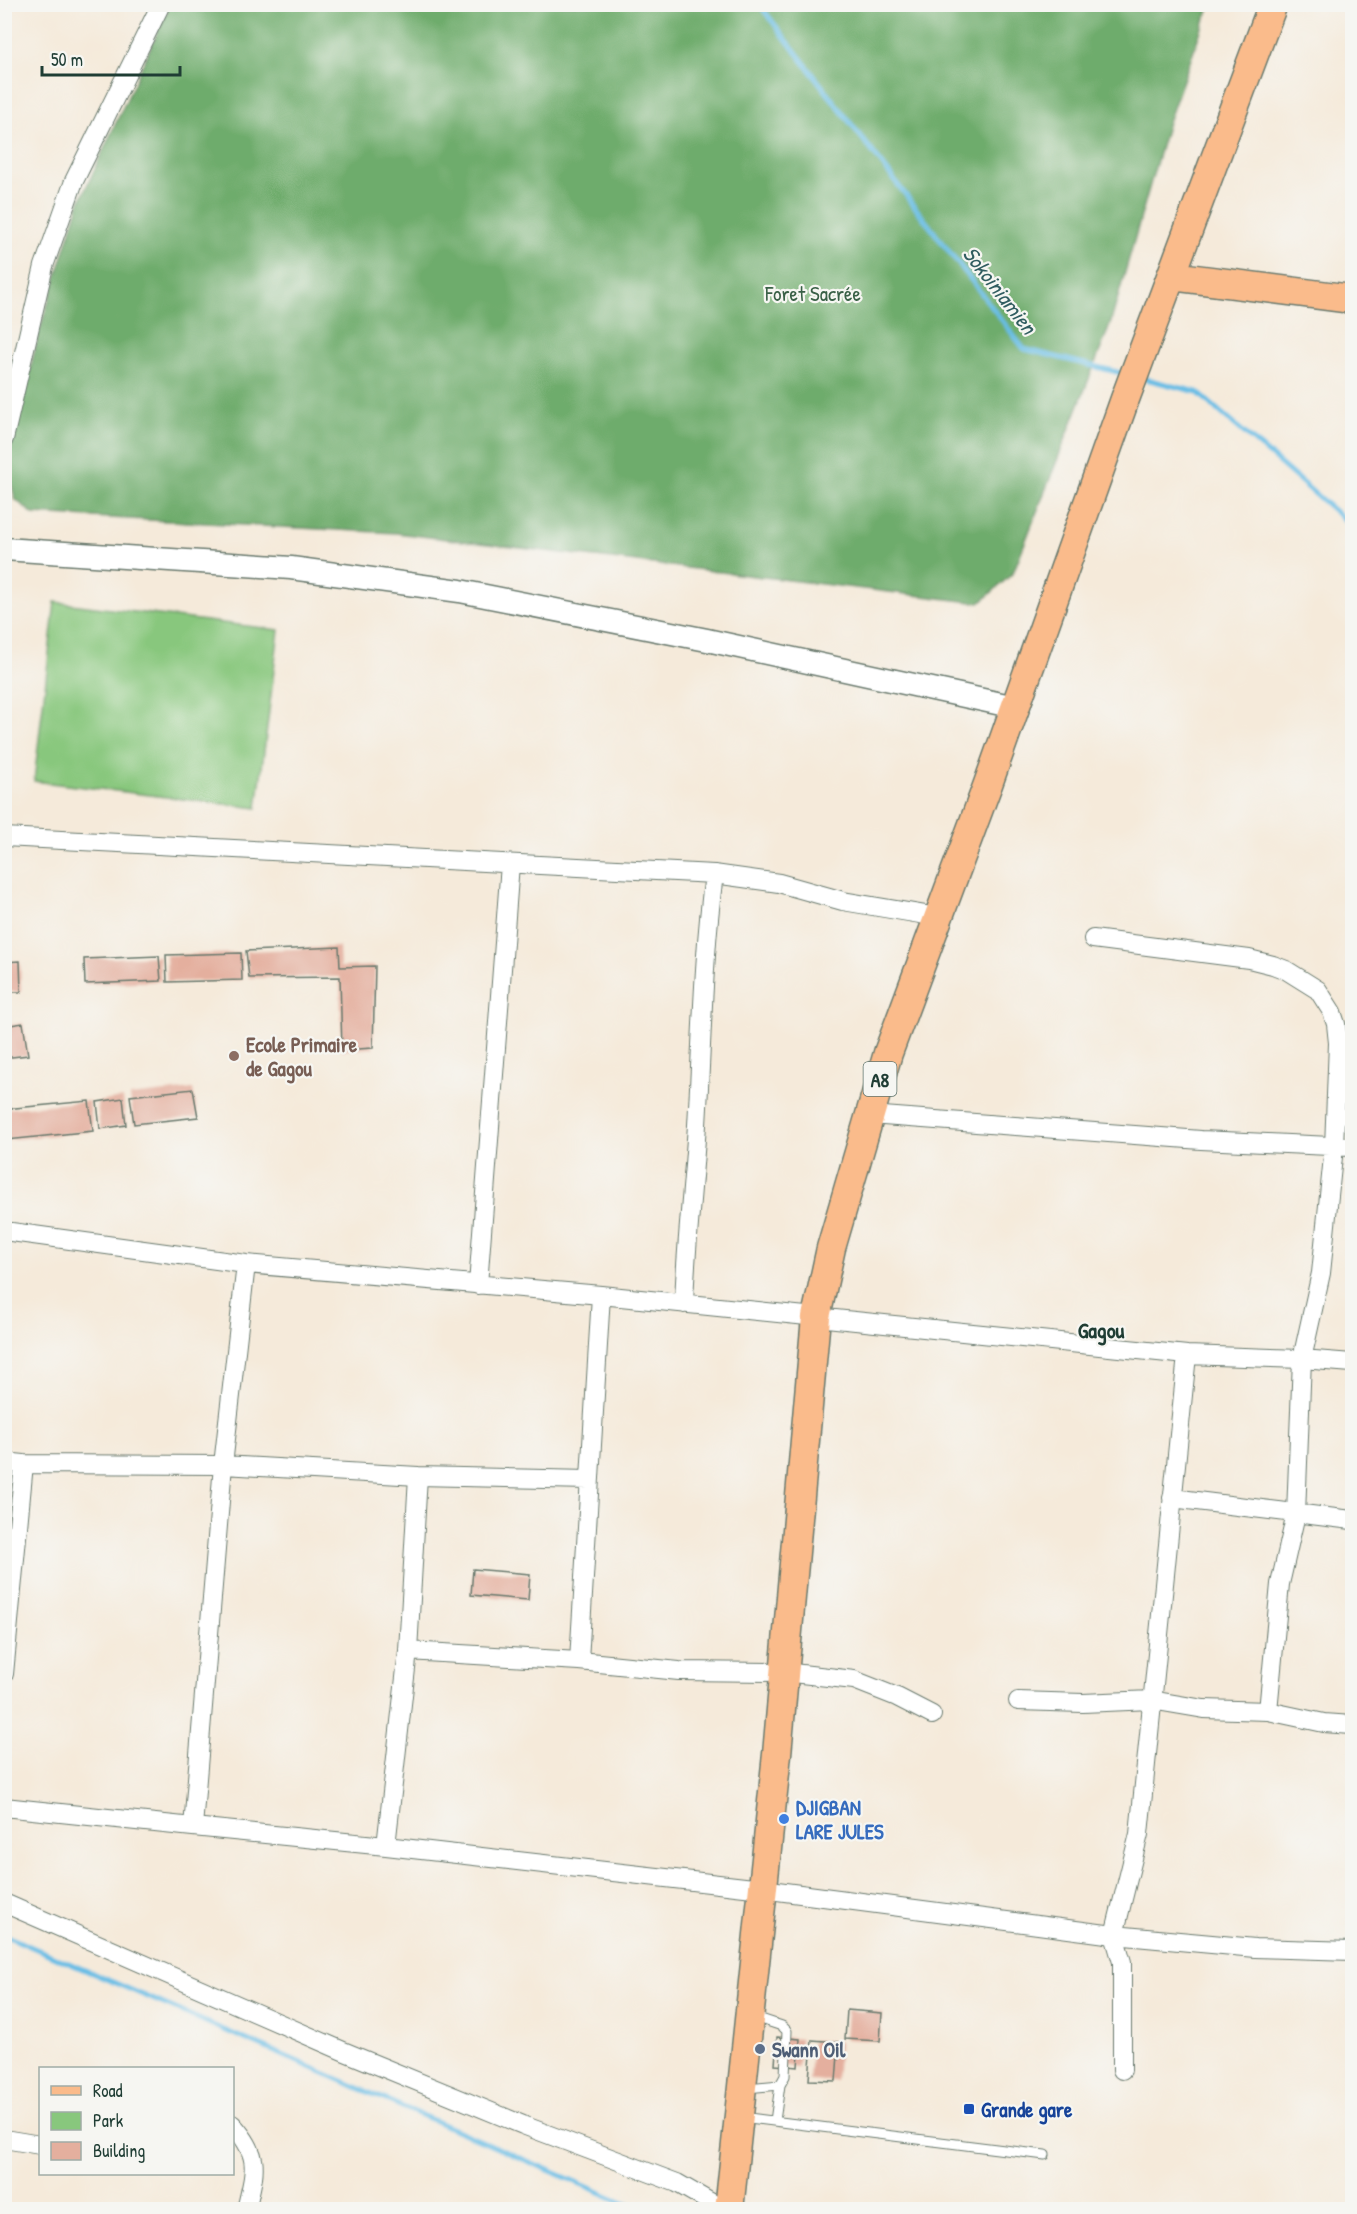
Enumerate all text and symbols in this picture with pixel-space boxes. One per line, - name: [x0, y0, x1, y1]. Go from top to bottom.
- scale bar: [42, 39, 180, 77]
- text: 50 m: [51, 47, 83, 72]
- water label: Sokoiniamien: [956, 240, 1045, 342]
- park label: Foret Sacrée: [764, 279, 861, 308]
- place label: Ecole Primaire de Gagou: [246, 1030, 358, 1084]
- marker: Ecole Primaire de Gagou: [227, 1049, 241, 1063]
- road number: A8: [864, 1062, 896, 1096]
- district label: Gagou: [1078, 1315, 1125, 1346]
- place label: DJIGBAN LARE JULES: [796, 1793, 884, 1846]
- marker: DJIGBAN LARE JULES: [777, 1812, 791, 1826]
- place label: Swann Oil: [772, 2035, 846, 2064]
- marker: Swann Oil: [753, 2042, 767, 2056]
- legend: [39, 2067, 234, 2175]
- text: Road: [93, 2078, 123, 2103]
- place label: Grande gare: [981, 2095, 1073, 2125]
- marker: Grande gare: [962, 2102, 976, 2116]
- text: Park: [93, 2108, 124, 2133]
- text: Building: [93, 2138, 145, 2163]

